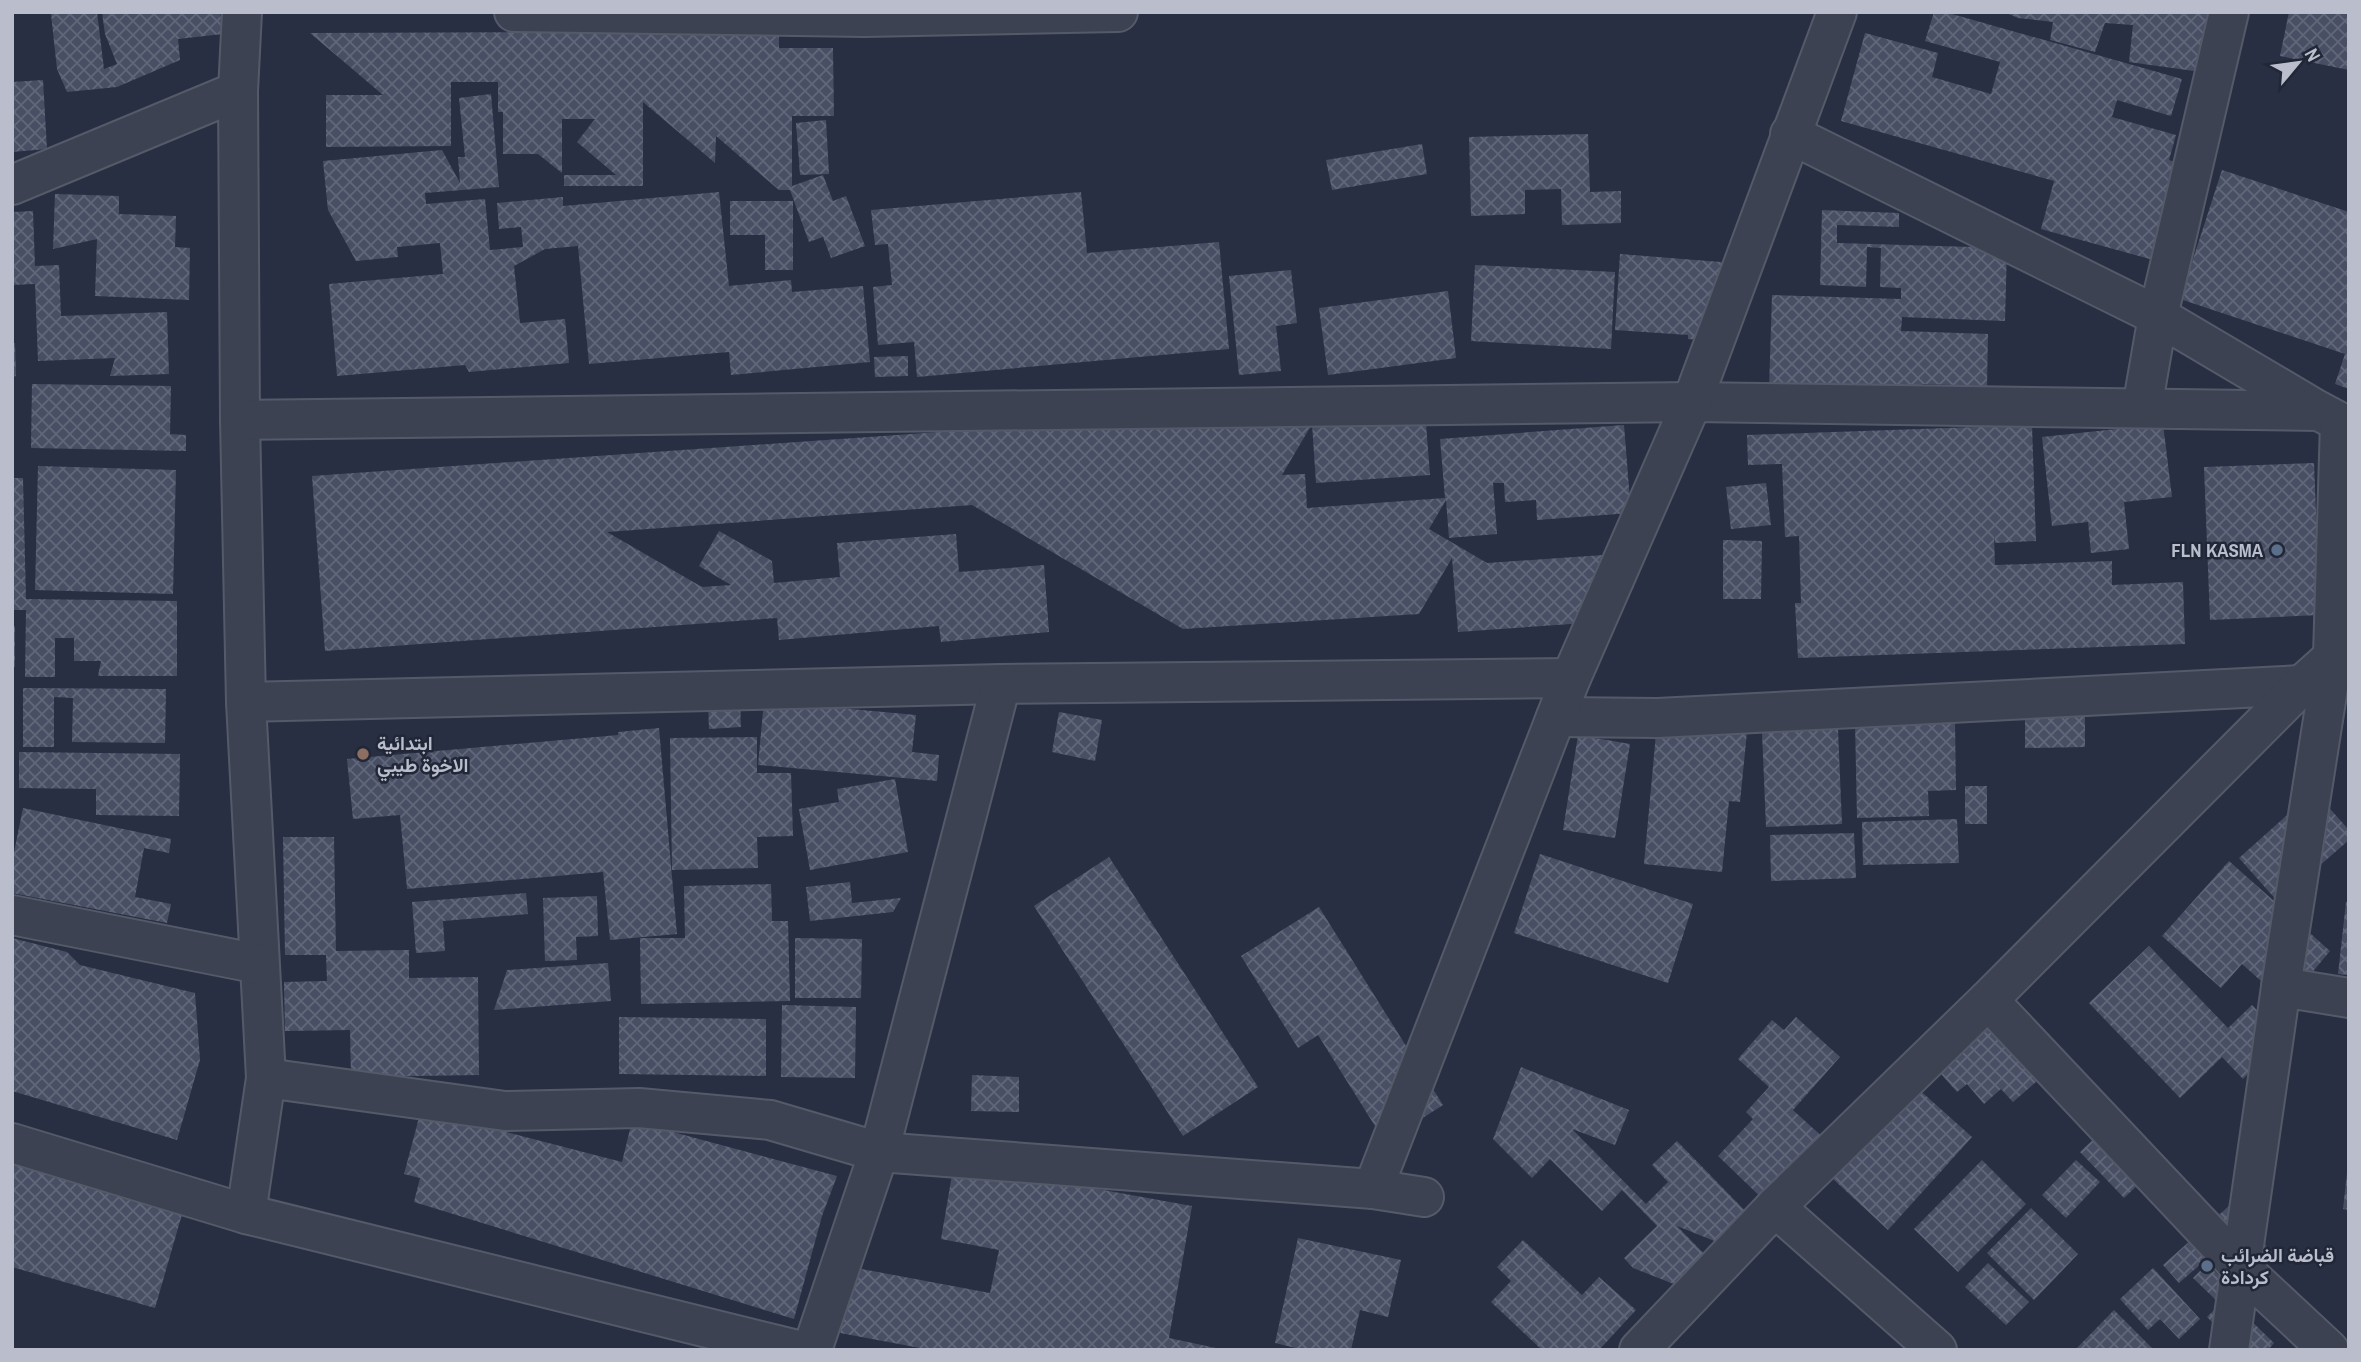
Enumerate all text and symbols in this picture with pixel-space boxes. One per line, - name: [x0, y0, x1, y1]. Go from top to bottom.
- north arrow: [2263, 28, 2333, 98]
- text: N: [2299, 44, 2327, 66]
- place label: FLN KASMA: [2171, 537, 2264, 563]
- marker: FLN KASMA: [2269, 542, 2285, 558]
- place label: ابتدائية الاخوة طيبي: [377, 730, 469, 782]
- marker: ابتدائية الاخوة طيبي: [355, 746, 371, 762]
- place label: قباضة الضرائب كردادة: [2221, 1242, 2334, 1290]
- marker: قباضة الضرائب كردادة: [2199, 1258, 2215, 1274]

